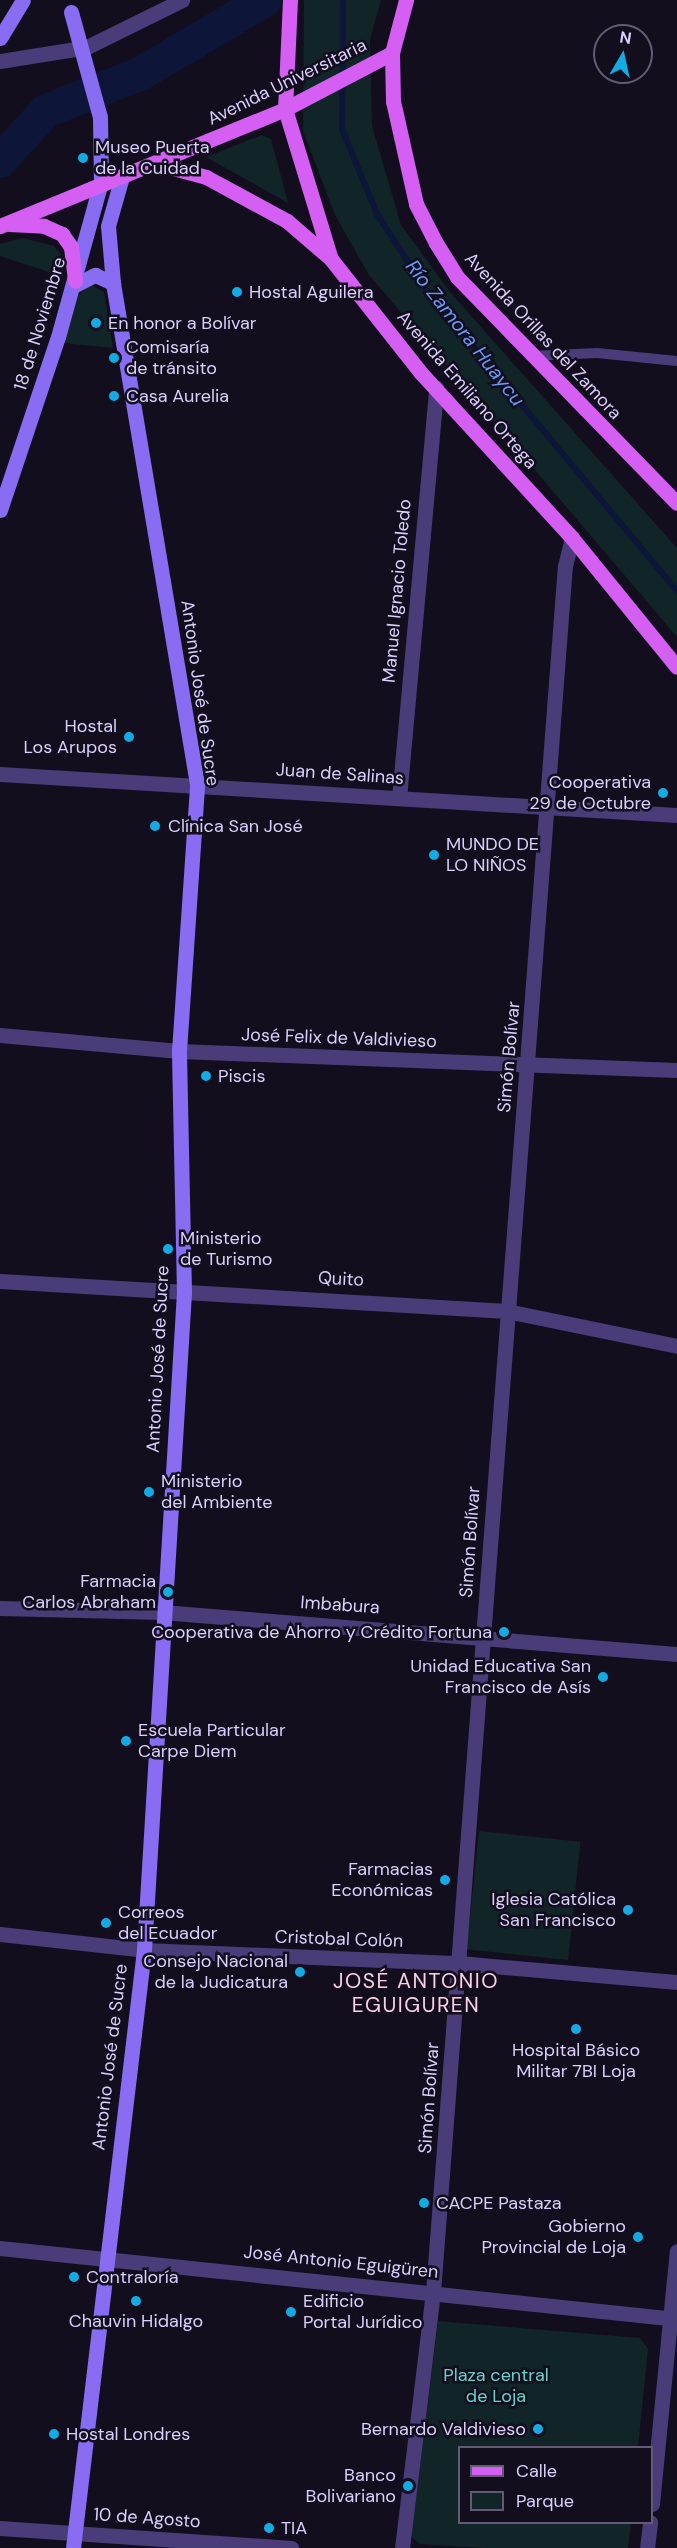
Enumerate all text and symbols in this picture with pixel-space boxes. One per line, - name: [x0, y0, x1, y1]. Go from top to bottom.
- north arrow: [593, 24, 653, 84]
- text: N: [618, 26, 633, 49]
- street label: Avenida Universitaria: [204, 34, 370, 130]
- place label: Museo Puerta de la Cuidad: [95, 137, 210, 180]
- marker: Museo Puerta de la Cuidad: [76, 151, 90, 165]
- street label: Avenida Orillas del Zamora: [460, 248, 626, 424]
- street label: 18 de Noviembre: [9, 255, 71, 393]
- water label: Río Zamora Huaycu: [400, 255, 530, 411]
- place label: Hostal Aguilera: [249, 281, 374, 303]
- marker: Hostal Aguilera: [230, 285, 244, 299]
- street label: Avenida Emiliano Ortega: [392, 306, 542, 474]
- place label: En honor a Bolívar: [108, 312, 256, 334]
- marker: En honor a Bolívar: [89, 316, 103, 330]
- place label: Comisaría de tránsito: [126, 337, 217, 380]
- marker: Comisaría de tránsito: [107, 351, 121, 365]
- place label: Casa Aurelia: [126, 385, 229, 407]
- marker: Casa Aurelia: [107, 389, 121, 403]
- street label: Manuel Ignacio Toledo: [378, 498, 416, 684]
- street label: Antonio José de Sucre: [176, 599, 224, 787]
- place label: Hostal Los Arupos: [23, 716, 117, 758]
- marker: Hostal Los Arupos: [122, 730, 136, 744]
- street label: Juan de Salinas: [275, 759, 405, 789]
- place label: Cooperativa 29 de Octubre: [529, 772, 651, 814]
- marker: Cooperativa 29 de Octubre: [656, 786, 670, 800]
- place label: Clínica San José: [168, 815, 303, 837]
- marker: Clínica San José: [146, 817, 164, 835]
- place label: MUNDO DE LO NIÑOS: [446, 834, 539, 876]
- marker: MUNDO DE LO NIÑOS: [427, 848, 441, 862]
- street label: Simón Bolívar: [493, 1000, 525, 1114]
- street label: José Felix de Valdivieso: [241, 1024, 437, 1052]
- place label: Piscis: [218, 1065, 265, 1087]
- marker: Piscis: [199, 1069, 213, 1083]
- place label: Ministerio de Turismo: [180, 1228, 273, 1270]
- marker: Ministerio de Turismo: [161, 1242, 175, 1256]
- street label: Antonio José de Sucre: [142, 1265, 174, 1453]
- street label: Quito: [317, 1267, 365, 1291]
- place label: Ministerio del Ambiente: [161, 1471, 272, 1514]
- marker: Ministerio del Ambiente: [142, 1485, 156, 1499]
- street label: Simón Bolívar: [455, 1486, 485, 1598]
- place label: Farmacia Carlos Abraham: [22, 1571, 156, 1614]
- marker: Farmacia Carlos Abraham: [161, 1585, 175, 1599]
- street label: Imbabura: [300, 1591, 380, 1619]
- place label: Cooperativa de Ahorro y Crédito Fortuna: [151, 1621, 492, 1643]
- marker: Cooperativa de Ahorro y Crédito Fortuna: [497, 1625, 511, 1639]
- place label: Unidad Educativa San Francisco de Asís: [410, 1656, 591, 1698]
- marker: Unidad Educativa San Francisco de Asís: [596, 1670, 610, 1684]
- place label: Escuela Particular Carpe Diem: [138, 1720, 286, 1762]
- marker: Escuela Particular Carpe Diem: [119, 1734, 133, 1748]
- place label: Farmacias Económicas: [331, 1859, 433, 1902]
- marker: Farmacias Económicas: [438, 1873, 452, 1887]
- place label: Iglesia Católica San Francisco: [491, 1889, 616, 1932]
- place label: Correos del Ecuador: [118, 1902, 218, 1944]
- marker: Iglesia Católica San Francisco: [621, 1903, 635, 1917]
- marker: Correos del Ecuador: [99, 1916, 113, 1930]
- street label: Cristobal Colón: [274, 1926, 404, 1952]
- place label: Consejo Nacional de la Judicatura: [143, 1951, 288, 1994]
- street label: Antonio José de Sucre: [88, 1963, 132, 2151]
- marker: Consejo Nacional de la Judicatura: [293, 1965, 307, 1979]
- district label: JOSÉ ANTONIO EGUIGUREN: [333, 1968, 499, 2018]
- marker: Hospital Básico Militar 7BI Loja: [567, 2020, 585, 2038]
- place label: Hospital Básico Militar 7BI Loja: [512, 2040, 640, 2082]
- street label: Simón Bolívar: [414, 2042, 444, 2154]
- place label: CACPE Pastaza: [436, 2192, 561, 2214]
- marker: CACPE Pastaza: [417, 2196, 431, 2210]
- place label: Gobierno Provincial de Loja: [481, 2216, 626, 2258]
- marker: Gobierno Provincial de Loja: [631, 2230, 645, 2244]
- street label: José Antonio Eguigüren: [243, 2241, 439, 2283]
- place label: Contraloría: [86, 2266, 179, 2288]
- marker: Contraloría: [67, 2270, 81, 2284]
- place label: Edificio Portal Jurídico: [303, 2291, 422, 2334]
- marker: Chauvin Hidalgo: [129, 2294, 143, 2308]
- marker: Edificio Portal Jurídico: [284, 2305, 298, 2319]
- place label: Chauvin Hidalgo: [69, 2310, 203, 2332]
- park label: Plaza central de Loja: [443, 2365, 549, 2408]
- place label: Bernardo Valdivieso: [361, 2418, 526, 2440]
- marker: Bernardo Valdivieso: [531, 2422, 545, 2436]
- place label: Hostal Londres: [66, 2423, 190, 2445]
- marker: Hostal Londres: [47, 2427, 61, 2441]
- legend: [458, 2446, 653, 2524]
- text: Calle: [516, 2459, 557, 2483]
- place label: Banco Bolivariano: [306, 2465, 396, 2508]
- marker: Banco Bolivariano: [401, 2479, 415, 2493]
- text: Parque: [516, 2489, 574, 2513]
- street label: 10 de Agosto: [93, 2503, 201, 2533]
- place label: TIA: [281, 2517, 307, 2539]
- marker: TIA: [262, 2521, 276, 2535]

